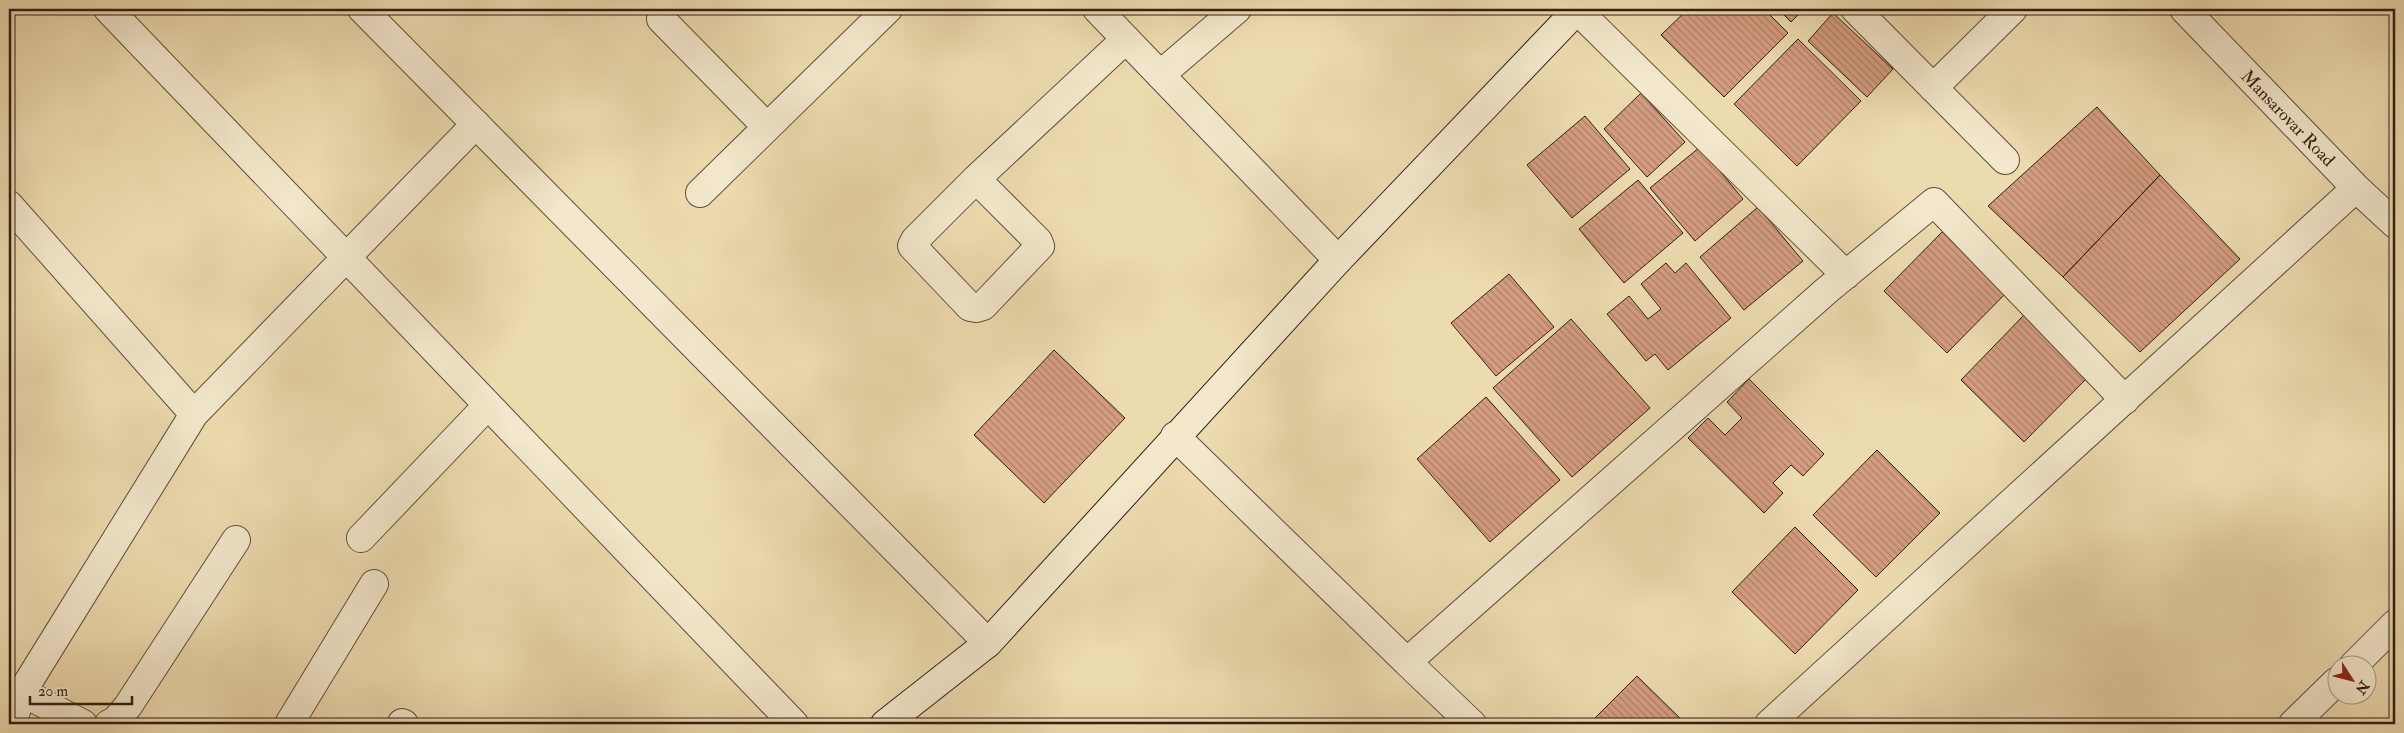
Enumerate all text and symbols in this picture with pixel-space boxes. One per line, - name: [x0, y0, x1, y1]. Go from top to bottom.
- street label: Mansarovar Road: [2236, 65, 2340, 172]
- north arrow: [2326, 656, 2376, 706]
- scale bar: [30, 673, 132, 705]
- text: N: [2351, 676, 2373, 698]
- text: 20 m: [38, 682, 68, 701]

